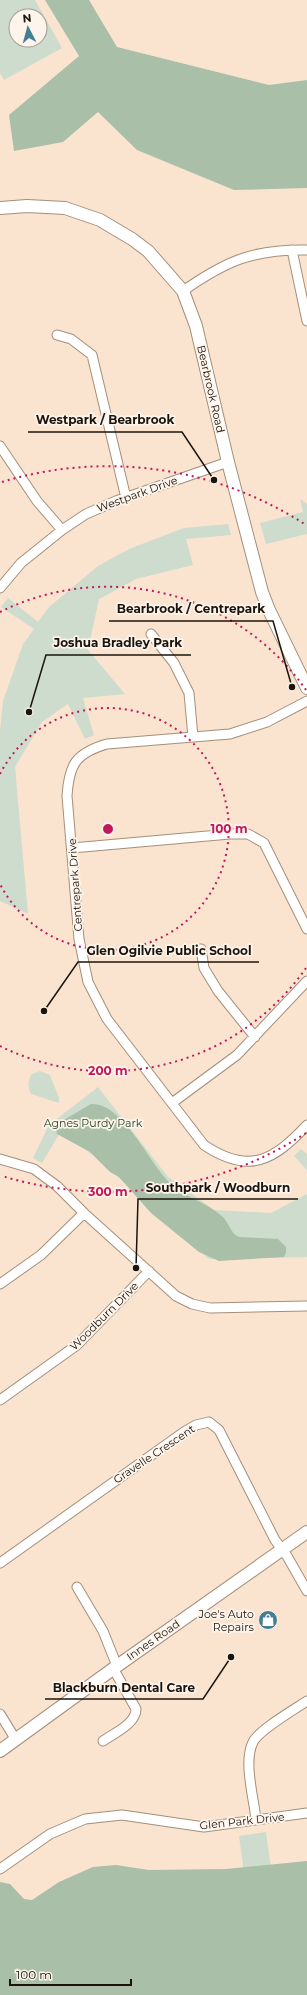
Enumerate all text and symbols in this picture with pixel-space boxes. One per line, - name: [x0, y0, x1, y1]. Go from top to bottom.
- north arrow: [8, 8, 48, 48]
- text: N: [22, 11, 32, 25]
- street label: Bearbrook Road: [194, 344, 228, 434]
- callout: Westpark / Bearbrook: [28, 408, 182, 432]
- text: Westpark / Bearbrook: [36, 412, 174, 427]
- street label: Westpark Drive: [95, 473, 179, 515]
- callout: Bearbrook / Centrepark: [109, 597, 273, 621]
- text: Bearbrook / Centrepark: [117, 601, 265, 616]
- callout: Joshua Bradley Park: [46, 631, 191, 655]
- text: Joshua Bradley Park: [53, 635, 182, 650]
- text: 100 m: [211, 821, 247, 836]
- centre of rings: [101, 822, 115, 836]
- street label: Centrepark Drive: [65, 838, 85, 932]
- callout: Glen Ogilvie Public School: [78, 938, 259, 962]
- text: Glen Ogilvie Public School: [86, 943, 252, 958]
- text: 200 m: [88, 1063, 128, 1078]
- park label: Agnes Purdy Park: [44, 1116, 143, 1130]
- callout: Southpark / Woodburn: [138, 1175, 298, 1199]
- text: Southpark / Woodburn: [146, 1180, 290, 1195]
- text: 300 m: [87, 1184, 128, 1199]
- street label: Woodburn Drive: [67, 1279, 141, 1353]
- street label: Gravelle Crescent: [111, 1421, 198, 1486]
- place label: Joe's Auto Repairs: [197, 1607, 255, 1634]
- shop icon: Joe's Auto Repairs: [257, 1609, 279, 1631]
- street label: Innes Road: [124, 1617, 182, 1663]
- callout: Blackburn Dental Care: [45, 1675, 203, 1699]
- text: Blackburn Dental Care: [53, 1680, 196, 1695]
- street label: Glen Park Drive: [199, 1810, 285, 1832]
- scale bar: [10, 1961, 131, 1987]
- text: 100 m: [16, 1967, 52, 1982]

